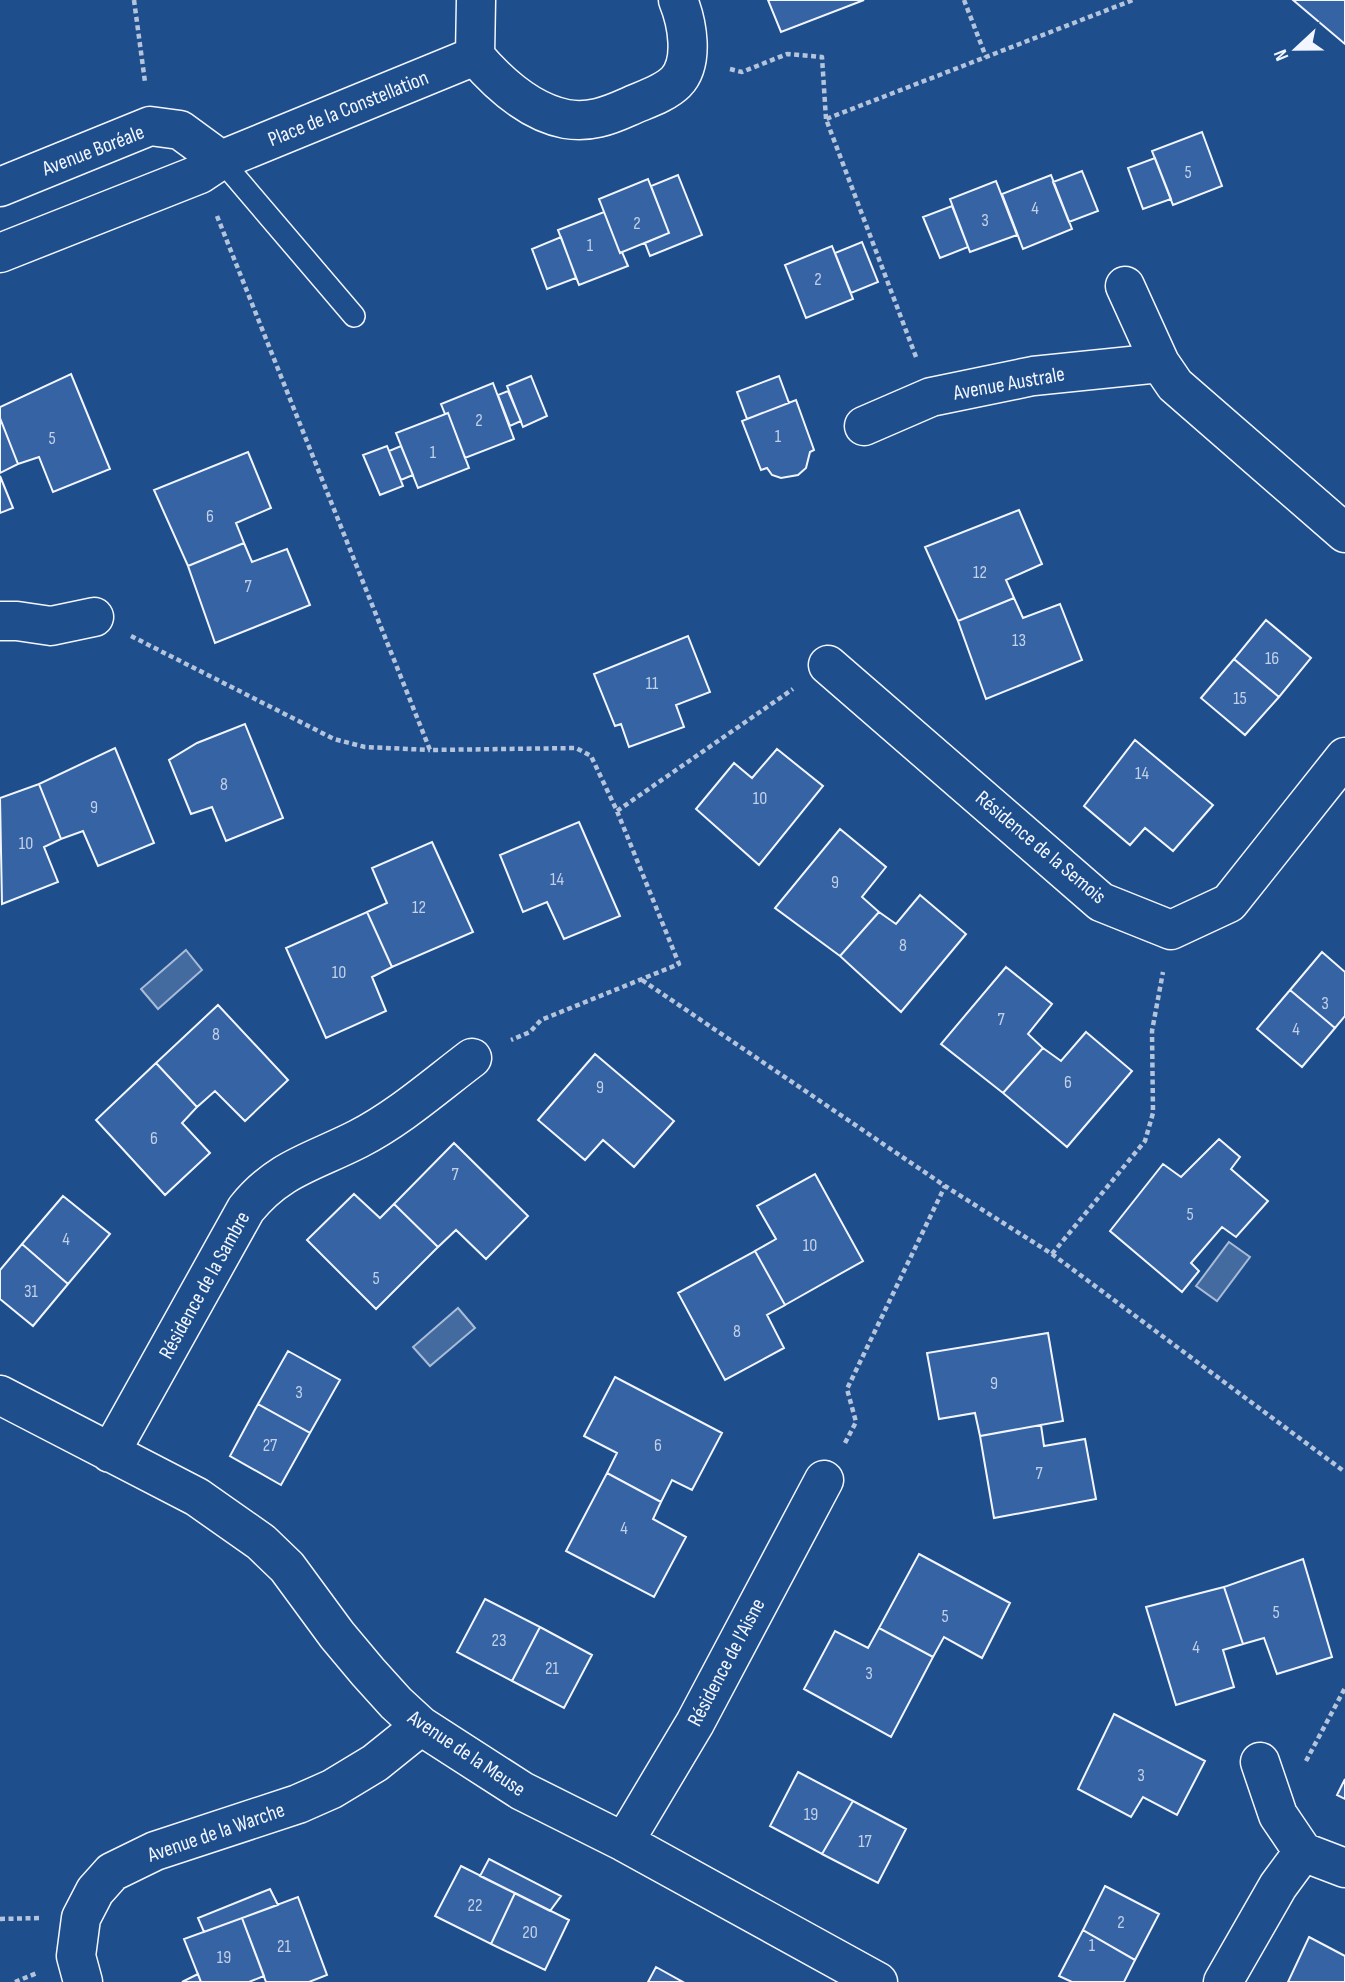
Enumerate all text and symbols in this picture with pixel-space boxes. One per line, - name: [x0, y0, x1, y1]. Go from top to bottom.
- north arrow: [1261, 14, 1331, 84]
- text: N: [1269, 46, 1294, 64]
- street label: Place de la Constellation: [264, 65, 432, 152]
- street label: Avenue Boréale: [38, 120, 148, 182]
- house number: 5: [1184, 162, 1192, 183]
- house number: 4: [1031, 198, 1039, 219]
- house number: 3: [981, 210, 989, 231]
- house number: 2: [633, 213, 641, 234]
- house number: 1: [587, 235, 594, 256]
- house number: 2: [814, 269, 822, 290]
- street label: Avenue Australe: [951, 361, 1067, 406]
- house number: 2: [475, 410, 483, 431]
- house number: 1: [775, 426, 782, 447]
- house number: 5: [48, 428, 56, 449]
- house number: 1: [430, 442, 437, 463]
- house number: 6: [206, 506, 214, 527]
- house number: 12: [973, 562, 987, 583]
- house number: 7: [244, 576, 252, 597]
- house number: 13: [1012, 630, 1026, 651]
- house number: 16: [1265, 648, 1279, 669]
- house number: 11: [646, 673, 659, 694]
- house number: 15: [1233, 688, 1247, 709]
- house number: 14: [1135, 763, 1149, 784]
- house number: 8: [220, 774, 228, 795]
- street label: Résidence de la Semois: [970, 786, 1111, 909]
- house number: 10: [753, 788, 767, 809]
- house number: 9: [90, 797, 98, 818]
- house number: 10: [19, 833, 33, 854]
- house number: 14: [550, 869, 564, 890]
- house number: 9: [831, 872, 839, 893]
- house number: 12: [412, 897, 426, 918]
- house number: 8: [899, 935, 907, 956]
- house number: 10: [332, 962, 346, 983]
- house number: 3: [1321, 993, 1329, 1014]
- house number: 7: [997, 1009, 1005, 1030]
- house number: 4: [1292, 1019, 1300, 1040]
- house number: 8: [212, 1024, 220, 1045]
- house number: 6: [1064, 1072, 1072, 1093]
- house number: 9: [596, 1077, 604, 1098]
- house number: 6: [150, 1128, 158, 1149]
- house number: 7: [451, 1164, 459, 1185]
- house number: 5: [1186, 1204, 1194, 1225]
- street label: Résidence de la Sambre: [154, 1207, 255, 1363]
- house number: 4: [62, 1229, 70, 1250]
- house number: 10: [803, 1235, 817, 1256]
- house number: 5: [372, 1268, 380, 1289]
- house number: 31: [24, 1281, 39, 1302]
- house number: 8: [733, 1321, 741, 1342]
- house number: 9: [990, 1373, 998, 1394]
- house number: 3: [295, 1382, 303, 1403]
- house number: 27: [263, 1435, 278, 1456]
- house number: 6: [654, 1435, 662, 1456]
- house number: 7: [1035, 1463, 1043, 1484]
- house number: 4: [620, 1518, 628, 1539]
- street label: Résidence de l'Aisne: [682, 1594, 771, 1730]
- house number: 5: [1272, 1602, 1280, 1623]
- house number: 5: [941, 1606, 949, 1627]
- house number: 23: [492, 1630, 507, 1651]
- house number: 4: [1192, 1637, 1200, 1658]
- house number: 21: [545, 1658, 560, 1679]
- house number: 3: [865, 1663, 873, 1684]
- street label: Avenue de la Meuse: [402, 1704, 530, 1802]
- house number: 3: [1137, 1765, 1145, 1786]
- street label: Avenue de la Warche: [143, 1797, 288, 1868]
- house number: 19: [804, 1804, 818, 1825]
- house number: 17: [858, 1831, 873, 1852]
- house number: 22: [468, 1895, 482, 1916]
- house number: 2: [1117, 1912, 1125, 1933]
- house number: 20: [522, 1922, 538, 1943]
- house number: 1: [1089, 1935, 1096, 1956]
- house number: 21: [277, 1936, 292, 1957]
- house number: 19: [217, 1947, 231, 1968]

